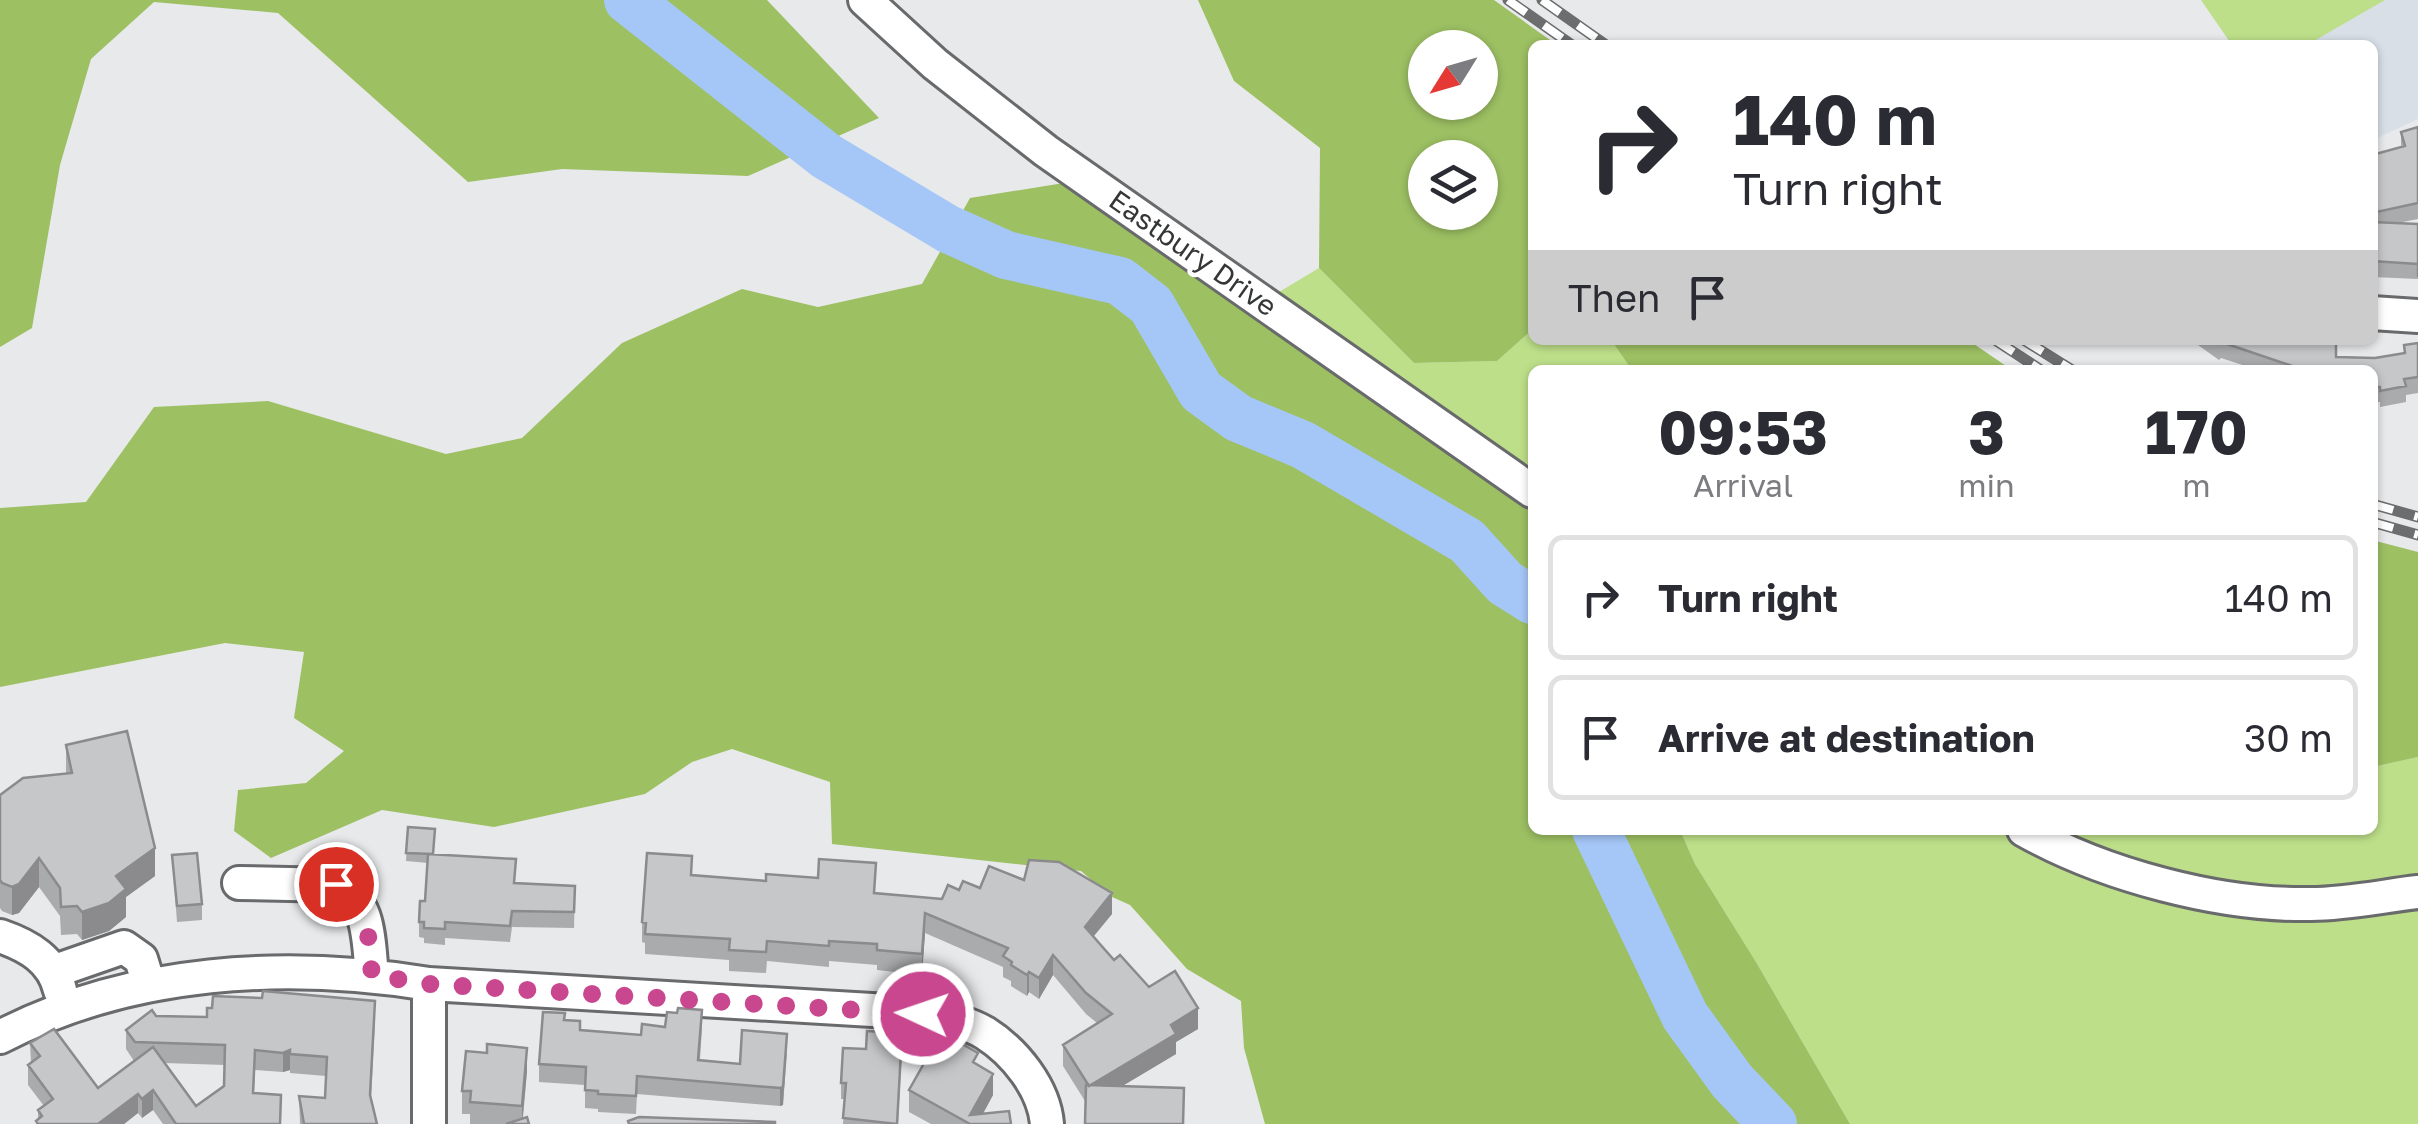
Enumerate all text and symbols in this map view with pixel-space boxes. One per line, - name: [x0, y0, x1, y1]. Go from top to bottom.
- north arrow: [1408, 30, 1498, 120]
- map controls: [1408, 30, 1498, 230]
- text: 140 m: [1733, 76, 1937, 160]
- icon: right: [1568, 80, 1698, 210]
- button: layers: [1408, 140, 1498, 230]
- text: Turn right: [1733, 161, 1943, 215]
- street label: Eastbury Drive: [1103, 183, 1283, 323]
- icon: arrive: [1680, 270, 1735, 325]
- text: Then: [1568, 275, 1660, 320]
- text: 09:53: [1658, 395, 1828, 467]
- text: 3: [1968, 395, 2005, 467]
- text: 170: [2145, 395, 2248, 467]
- text: Arrival: [1693, 466, 1793, 504]
- text: min: [1958, 466, 2015, 504]
- text: m: [2182, 466, 2211, 504]
- icon: right: [1573, 570, 1628, 625]
- text: Turn right: [1658, 575, 1838, 620]
- text: 140 m: [2225, 575, 2333, 620]
- icon: arrive: [1573, 710, 1628, 765]
- text: Arrive at destination: [1658, 715, 2035, 760]
- text: 30 m: [2244, 715, 2333, 760]
- pin: [294, 842, 379, 927]
- icon: arrive: [309, 857, 364, 912]
- position arrow: [871, 962, 975, 1066]

